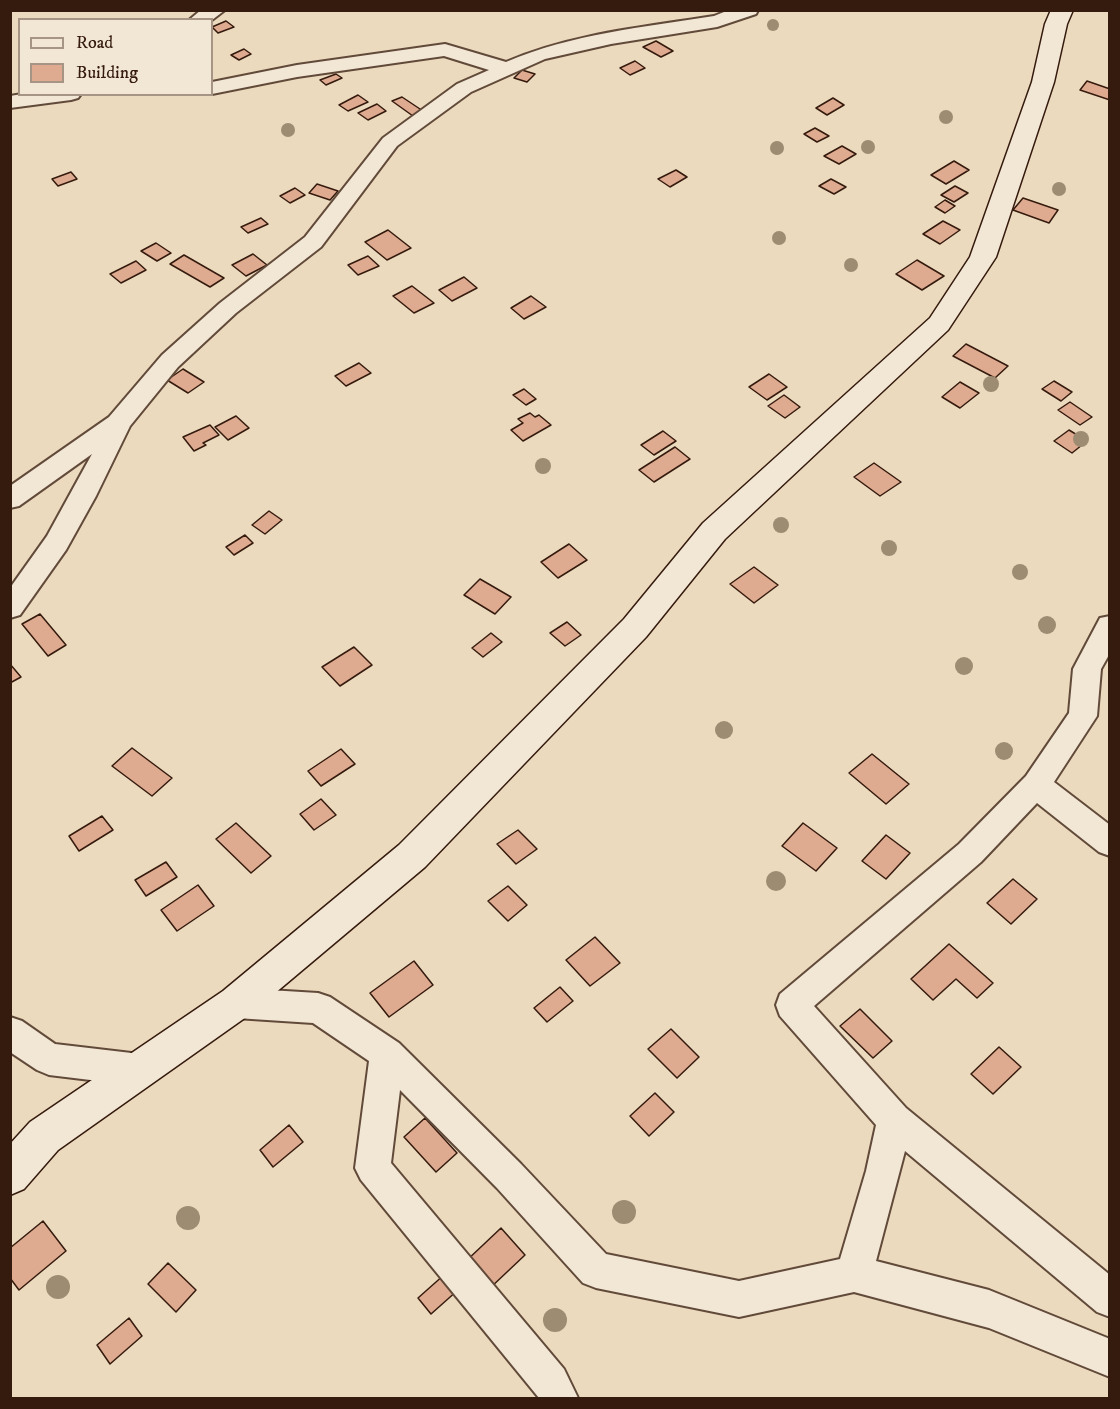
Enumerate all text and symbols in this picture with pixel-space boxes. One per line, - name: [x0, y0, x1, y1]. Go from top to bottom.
- legend: [18, 18, 213, 96]
- text: Road: [76, 32, 113, 54]
- text: Building: [76, 62, 138, 84]

